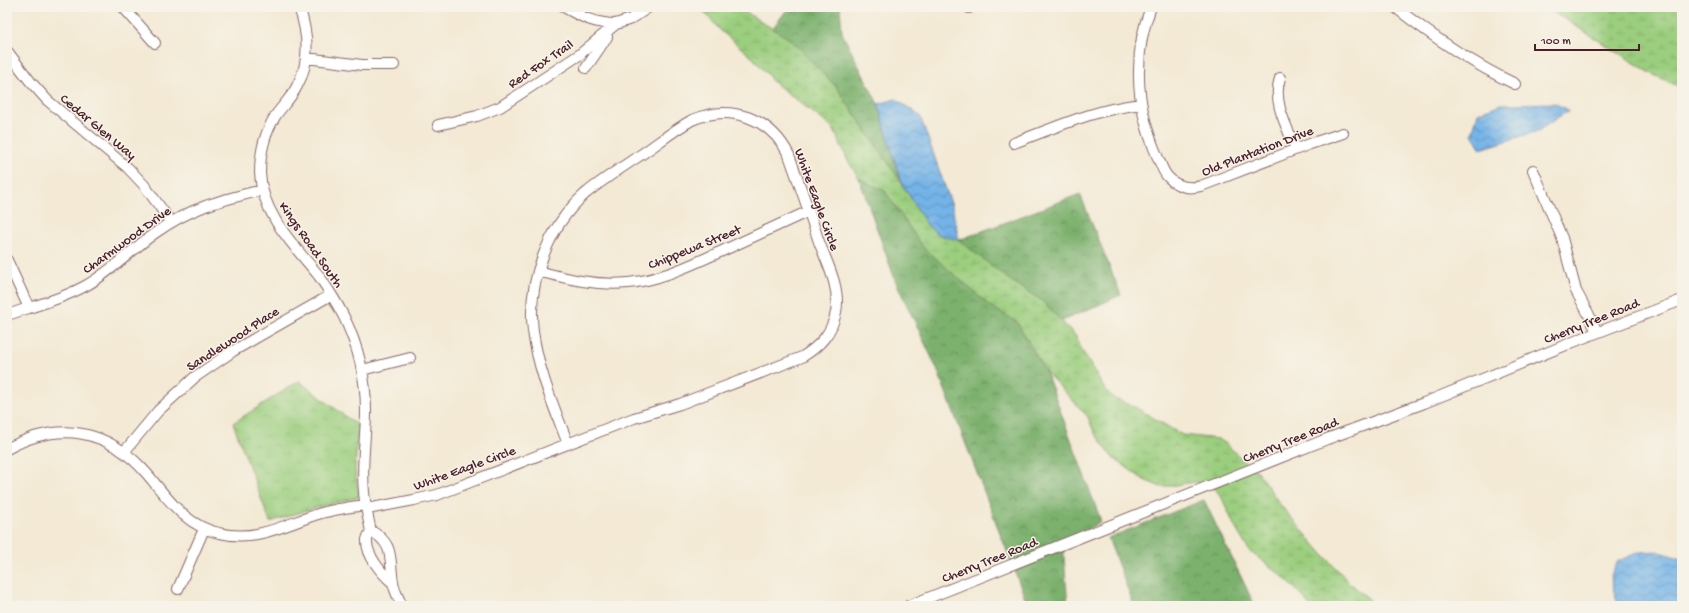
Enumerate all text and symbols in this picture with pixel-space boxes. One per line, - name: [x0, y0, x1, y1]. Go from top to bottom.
- scale bar: [1535, 26, 1639, 52]
- text: 100 m: [1540, 35, 1571, 49]
- street label: Red Fox Trail: [505, 37, 577, 93]
- street label: Cedar Glen Way: [56, 91, 139, 165]
- street label: Old Plantation Drive: [1200, 123, 1317, 181]
- street label: White Eagle Circle: [789, 146, 842, 254]
- street label: Kings Road South: [274, 199, 346, 292]
- street label: Charmwood Drive: [80, 203, 176, 279]
- street label: Chippewa Street: [646, 222, 745, 275]
- street label: Cherry Tree Road: [1542, 295, 1644, 349]
- street label: Sandlewood Place: [184, 303, 283, 376]
- street label: Cherry Tree Road: [1241, 414, 1343, 468]
- street label: White Eagle Circle: [411, 443, 519, 496]
- street label: Cherry Tree Road: [940, 534, 1042, 588]

